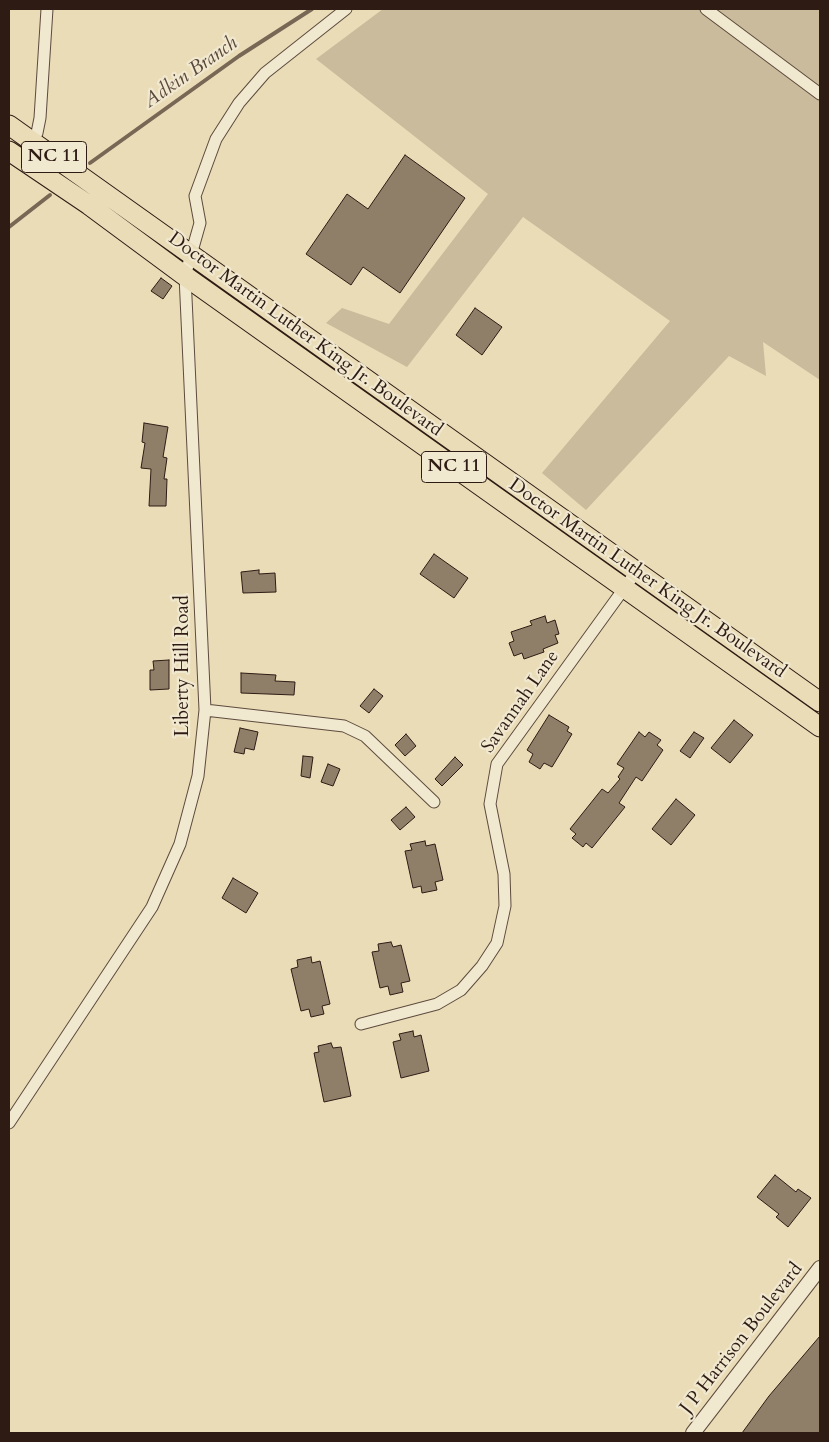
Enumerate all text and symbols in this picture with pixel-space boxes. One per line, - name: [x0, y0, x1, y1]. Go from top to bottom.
- water label: Adkin Branch: [140, 32, 242, 114]
- road number: NC 11: [22, 142, 86, 172]
- street label: Doctor Martin Luther King Jr. Boulevard: [164, 228, 446, 442]
- road number: NC 11: [422, 452, 486, 482]
- street label: Doctor Martin Luther King Jr. Boulevard: [504, 474, 790, 684]
- street label: Liberty Hill Road: [173, 595, 195, 737]
- street label: Savannah Lane: [477, 646, 565, 758]
- street label: J P Harrison Boulevard: [676, 1259, 808, 1419]

